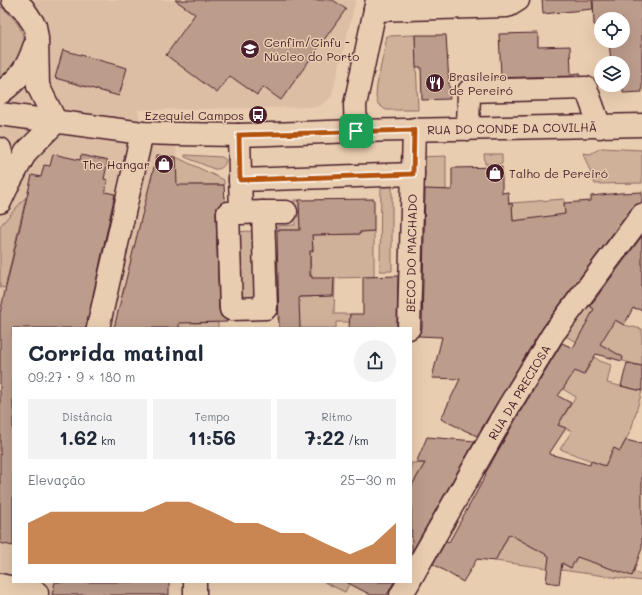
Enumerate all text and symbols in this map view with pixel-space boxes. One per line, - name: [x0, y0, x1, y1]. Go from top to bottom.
- map controls: [594, 12, 630, 92]
- button: locate: [594, 12, 630, 48]
- place label: Cenfim/Cinfu - Núcleo do Porto: [264, 34, 359, 64]
- school or university icon: Cenfim/Cinfu - Núcleo do Porto: [239, 38, 261, 60]
- button: layers: [594, 56, 630, 92]
- place label: Brasileiro de Pereiró: [449, 68, 513, 98]
- restaurant icon: Brasileiro de Pereiró: [424, 72, 446, 94]
- bus stop icon: Ezequiel Campos: [247, 104, 269, 126]
- place label: Ezequiel Campos: [145, 107, 244, 123]
- pin: [339, 114, 373, 148]
- street label: RUA DO CONDE DA COVILHÃ: [427, 119, 597, 137]
- icon: arrive: [345, 120, 367, 142]
- shop icon: The Hangar: [153, 153, 175, 175]
- place label: The Hangar: [82, 156, 150, 172]
- shop icon: Talho de Pereiró: [484, 162, 506, 184]
- place label: Talho de Pereiró: [509, 165, 608, 181]
- street label: BECO DO MACHADO: [402, 194, 420, 312]
- text: Corrida matinal: [28, 338, 204, 367]
- button: share: [354, 340, 396, 382]
- street label: RUA DA PRECIOSA: [484, 341, 554, 443]
- text: 09:27 · 9 × 180 m: [28, 368, 135, 385]
- text: Distância: [62, 409, 113, 424]
- text: Tempo: [194, 409, 230, 424]
- text: Ritmo: [321, 409, 352, 424]
- text: 1.62: [59, 424, 97, 450]
- text: 11:56: [188, 424, 236, 450]
- text: 7:22: [305, 424, 345, 450]
- text: km: [97, 433, 116, 448]
- text: /km: [345, 433, 369, 448]
- text: Elevação: [28, 471, 85, 488]
- text: 25–30 m: [340, 471, 396, 488]

